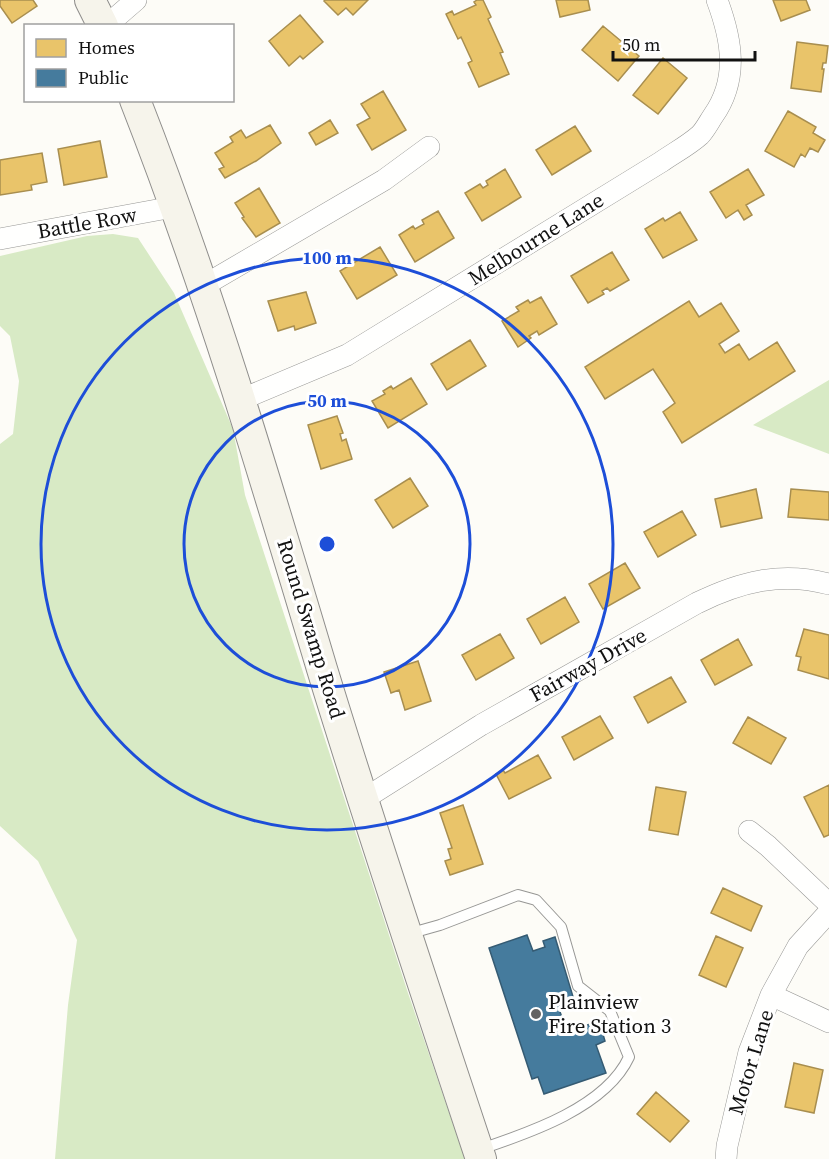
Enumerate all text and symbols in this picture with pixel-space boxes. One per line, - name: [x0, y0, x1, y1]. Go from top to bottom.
- legend: [24, 24, 234, 102]
- scale bar: [613, 24, 756, 62]
- text: 50 m: [622, 32, 660, 57]
- text: Homes: [78, 35, 135, 60]
- text: Public: [78, 65, 129, 90]
- street label: Melbourne Lane: [462, 185, 609, 292]
- street label: Battle Row: [35, 199, 139, 246]
- text: 100 m: [302, 245, 352, 270]
- text: 50 m: [307, 388, 347, 413]
- centre of rings: [317, 534, 337, 554]
- street label: Round Swamp Road: [270, 535, 353, 722]
- street label: Fairway Drive: [524, 620, 652, 709]
- place label: Plainview Fire Station 3: [548, 987, 671, 1040]
- street label: Motor Lane: [721, 1006, 780, 1118]
- marker: Plainview Fire Station 3: [529, 1007, 543, 1021]

